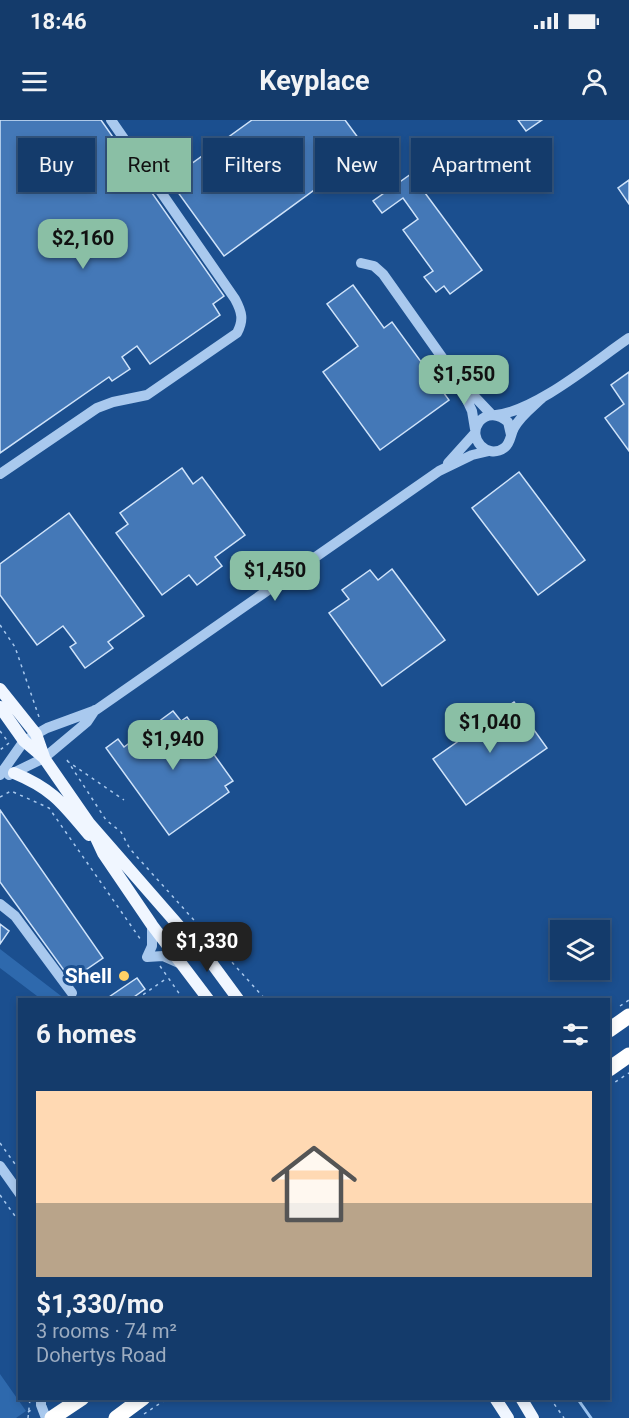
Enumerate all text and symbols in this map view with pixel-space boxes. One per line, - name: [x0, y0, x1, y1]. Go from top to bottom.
- text: 18:46: [30, 9, 87, 34]
- icon: menu: [18, 65, 51, 98]
- text: Keyplace: [259, 65, 370, 97]
- icon: person: [578, 65, 611, 98]
- chip: Buy: [18, 138, 95, 192]
- chip: Rent: [107, 138, 191, 192]
- chip: Filters: [203, 138, 303, 192]
- chip: New: [315, 138, 399, 192]
- chip: Apartment: [411, 138, 552, 192]
- pin: $2,160: [34, 219, 132, 270]
- text: $2,160: [52, 226, 114, 250]
- pin: $1,550: [415, 355, 513, 406]
- text: $1,550: [433, 362, 495, 386]
- pin: $1,450: [226, 551, 324, 602]
- text: $1,450: [244, 558, 306, 582]
- pin: $1,040: [441, 703, 539, 754]
- text: $1,040: [459, 710, 521, 734]
- pin: $1,940: [124, 720, 222, 771]
- text: $1,940: [142, 727, 204, 751]
- map controls: [550, 920, 610, 980]
- button: layers: [550, 920, 610, 980]
- pin: $1,330: [158, 922, 256, 973]
- text: $1,330: [176, 929, 238, 953]
- place label: Shell: [65, 964, 112, 988]
- marker: Shell: [117, 969, 131, 983]
- icon: filters: [559, 1018, 592, 1051]
- text: 6 homes: [36, 1019, 137, 1049]
- icon: home: [260, 1130, 368, 1238]
- text: $1,330/mo: [36, 1289, 164, 1319]
- text: 3 rooms · 74 m²: [36, 1319, 177, 1343]
- text: Dohertys Road: [36, 1343, 167, 1367]

